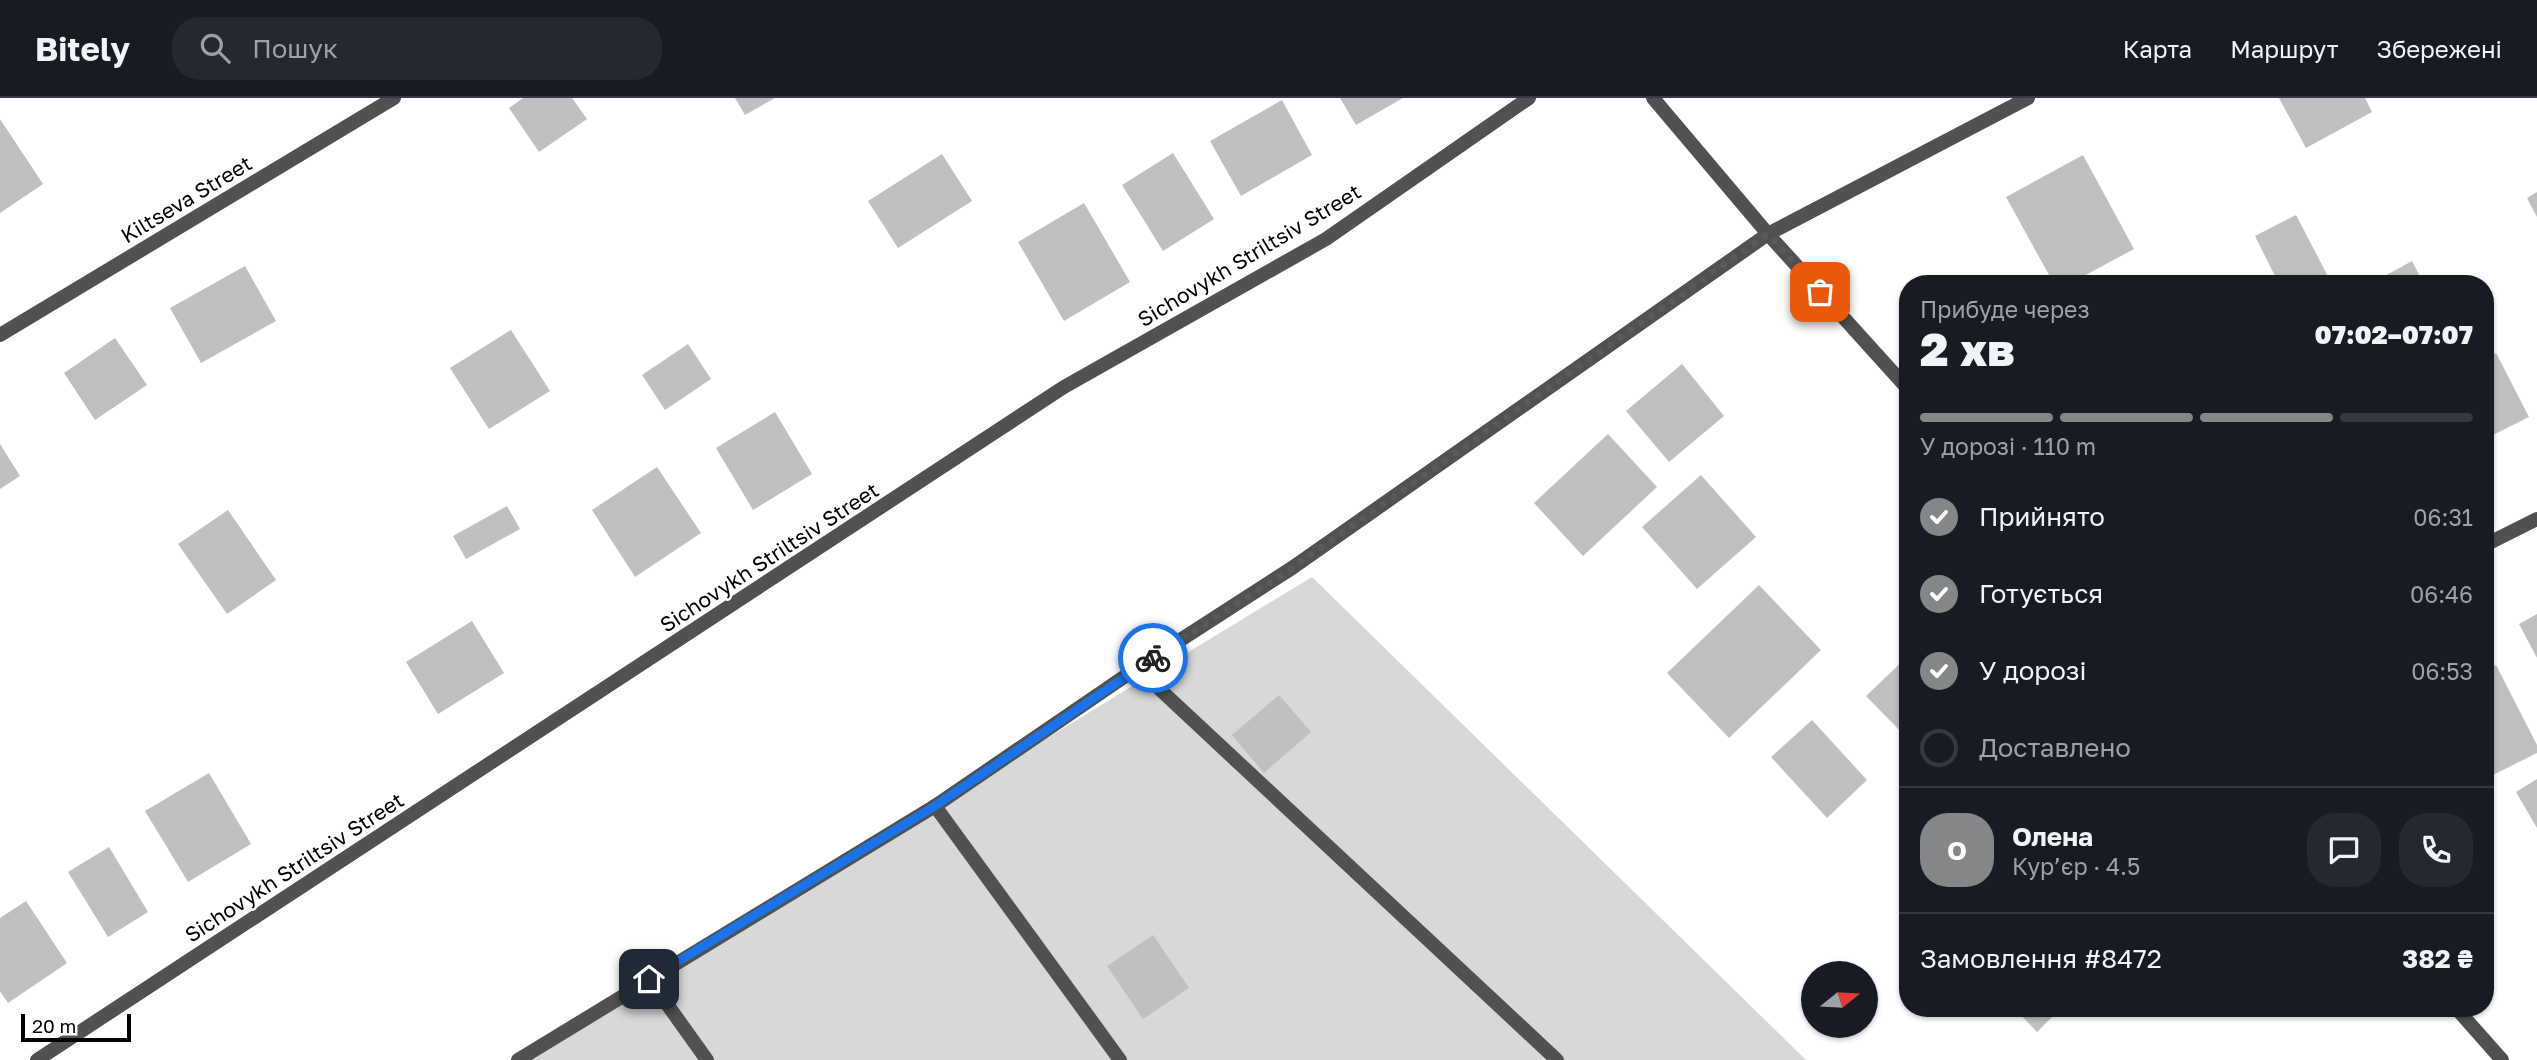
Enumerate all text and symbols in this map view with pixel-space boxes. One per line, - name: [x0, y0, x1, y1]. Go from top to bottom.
- search box: [172, 17, 662, 80]
- text: Bitely: [35, 29, 130, 68]
- icon: search: [196, 29, 234, 67]
- text: Пошук: [252, 33, 338, 64]
- text: Карта: [2123, 34, 2192, 63]
- text: Маршрут: [2230, 34, 2339, 63]
- text: Збережені: [2377, 34, 2502, 63]
- street label: Kiltseva Street: [116, 150, 256, 248]
- street label: Sichovykh Striltsiv Street: [1133, 178, 1365, 332]
- pin: [1790, 262, 1850, 322]
- icon: bag: [1801, 273, 1839, 311]
- text: Прибуде через: [1920, 295, 2090, 323]
- text: 07:02–07:07: [2315, 319, 2473, 350]
- text: 2 хв: [1920, 321, 2015, 376]
- text: У дорозі · 110 m: [1920, 432, 2096, 460]
- street label: Sichovykh Striltsiv Street: [655, 476, 883, 638]
- icon: check: [1920, 498, 1958, 536]
- text: Прийнято: [1979, 501, 2105, 532]
- text: 06:31: [2413, 503, 2473, 531]
- icon: check: [1920, 575, 1958, 613]
- text: Готується: [1979, 578, 2103, 609]
- text: 06:46: [2410, 580, 2473, 608]
- courier: [1118, 623, 1188, 693]
- icon: bike: [1134, 639, 1172, 677]
- icon: check: [1920, 652, 1958, 690]
- text: У дорозі: [1979, 655, 2086, 686]
- text: 06:53: [2411, 657, 2473, 685]
- text: Доставлено: [1979, 732, 2131, 763]
- street label: Sichovykh Striltsiv Street: [180, 786, 408, 948]
- button: chat: [2307, 813, 2381, 887]
- button: phone: [2399, 813, 2473, 887]
- text: Олена: [2012, 821, 2093, 852]
- text: О: [1947, 835, 1967, 866]
- text: Кур’єр · 4.5: [2012, 852, 2140, 880]
- text: Замовлення #8472: [1920, 943, 2162, 974]
- text: 382 ₴: [2402, 943, 2473, 974]
- pin: [619, 949, 679, 1009]
- icon: home: [630, 960, 668, 998]
- north arrow: [1801, 961, 1878, 1038]
- map controls: [1801, 961, 1878, 1038]
- scale bar: [21, 1011, 131, 1043]
- text: 20 m: [32, 1014, 76, 1037]

